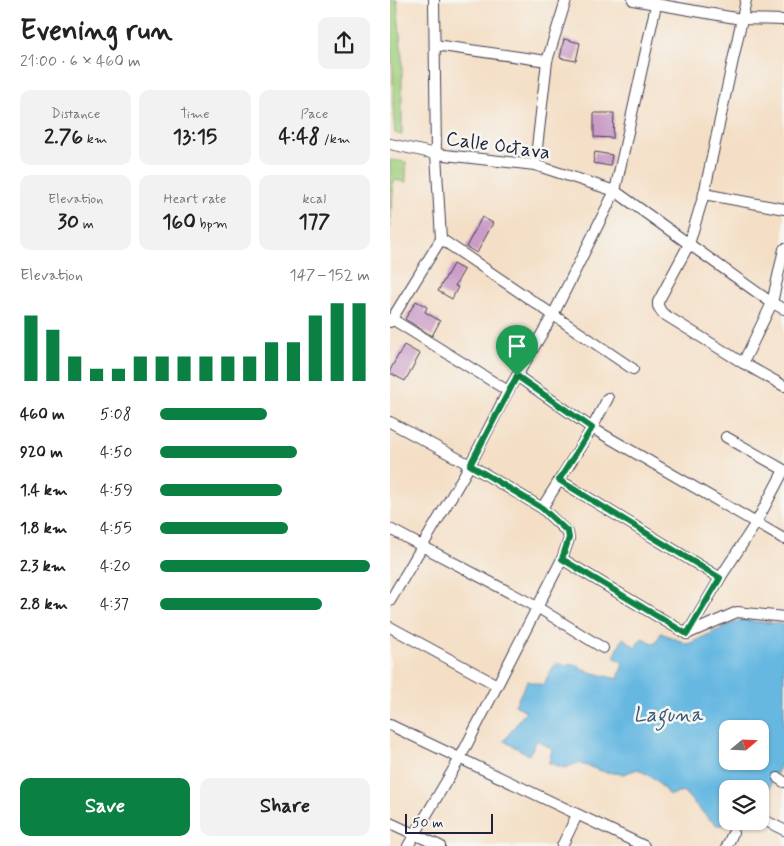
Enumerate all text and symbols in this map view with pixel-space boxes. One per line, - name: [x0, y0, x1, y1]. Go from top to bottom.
- text: Evening run: [20, 13, 173, 50]
- button: share: [318, 17, 370, 69]
- text: 21:00 · 6 × 460 m: [20, 51, 141, 72]
- text: Distance: [51, 105, 100, 123]
- text: Time: [180, 105, 210, 123]
- text: Pace: [300, 105, 328, 123]
- text: 2.76: [44, 123, 83, 151]
- text: 13:15: [173, 123, 217, 151]
- text: 4:48: [278, 123, 320, 151]
- street label: Calle Octava: [444, 125, 552, 167]
- text: km: [83, 130, 107, 148]
- text: /km: [320, 130, 350, 148]
- text: Elevation: [48, 190, 103, 208]
- text: Heart rate: [164, 190, 226, 208]
- text: kcal: [303, 190, 326, 208]
- text: 30: [57, 208, 79, 236]
- text: 160: [162, 208, 196, 236]
- text: 177: [298, 208, 330, 236]
- text: m: [79, 215, 94, 233]
- text: bpm: [196, 215, 228, 233]
- text: Elevation: [20, 265, 83, 286]
- text: 147–152 m: [290, 265, 370, 286]
- pin: [496, 325, 538, 376]
- icon: arrive: [503, 332, 531, 360]
- text: 460 m: [20, 404, 65, 425]
- text: 5:08: [100, 404, 132, 425]
- text: 920 m: [20, 442, 63, 463]
- text: 4:50: [100, 442, 132, 463]
- text: 1.4 km: [20, 480, 67, 501]
- text: 4:59: [100, 480, 133, 501]
- text: 1.8 km: [20, 518, 67, 539]
- text: 4:55: [100, 518, 132, 539]
- text: 2.3 km: [20, 556, 66, 577]
- text: 4:20: [100, 556, 131, 577]
- text: 2.8 km: [20, 594, 68, 615]
- text: 4:37: [100, 594, 129, 615]
- water label: Laguna: [633, 701, 704, 731]
- north arrow: [719, 720, 769, 770]
- map controls: [719, 720, 769, 830]
- button: Save: [20, 778, 190, 836]
- button: Share: [200, 778, 370, 836]
- button: layers: [719, 780, 769, 830]
- scale bar: [405, 811, 492, 834]
- text: 50 m: [412, 814, 443, 832]

